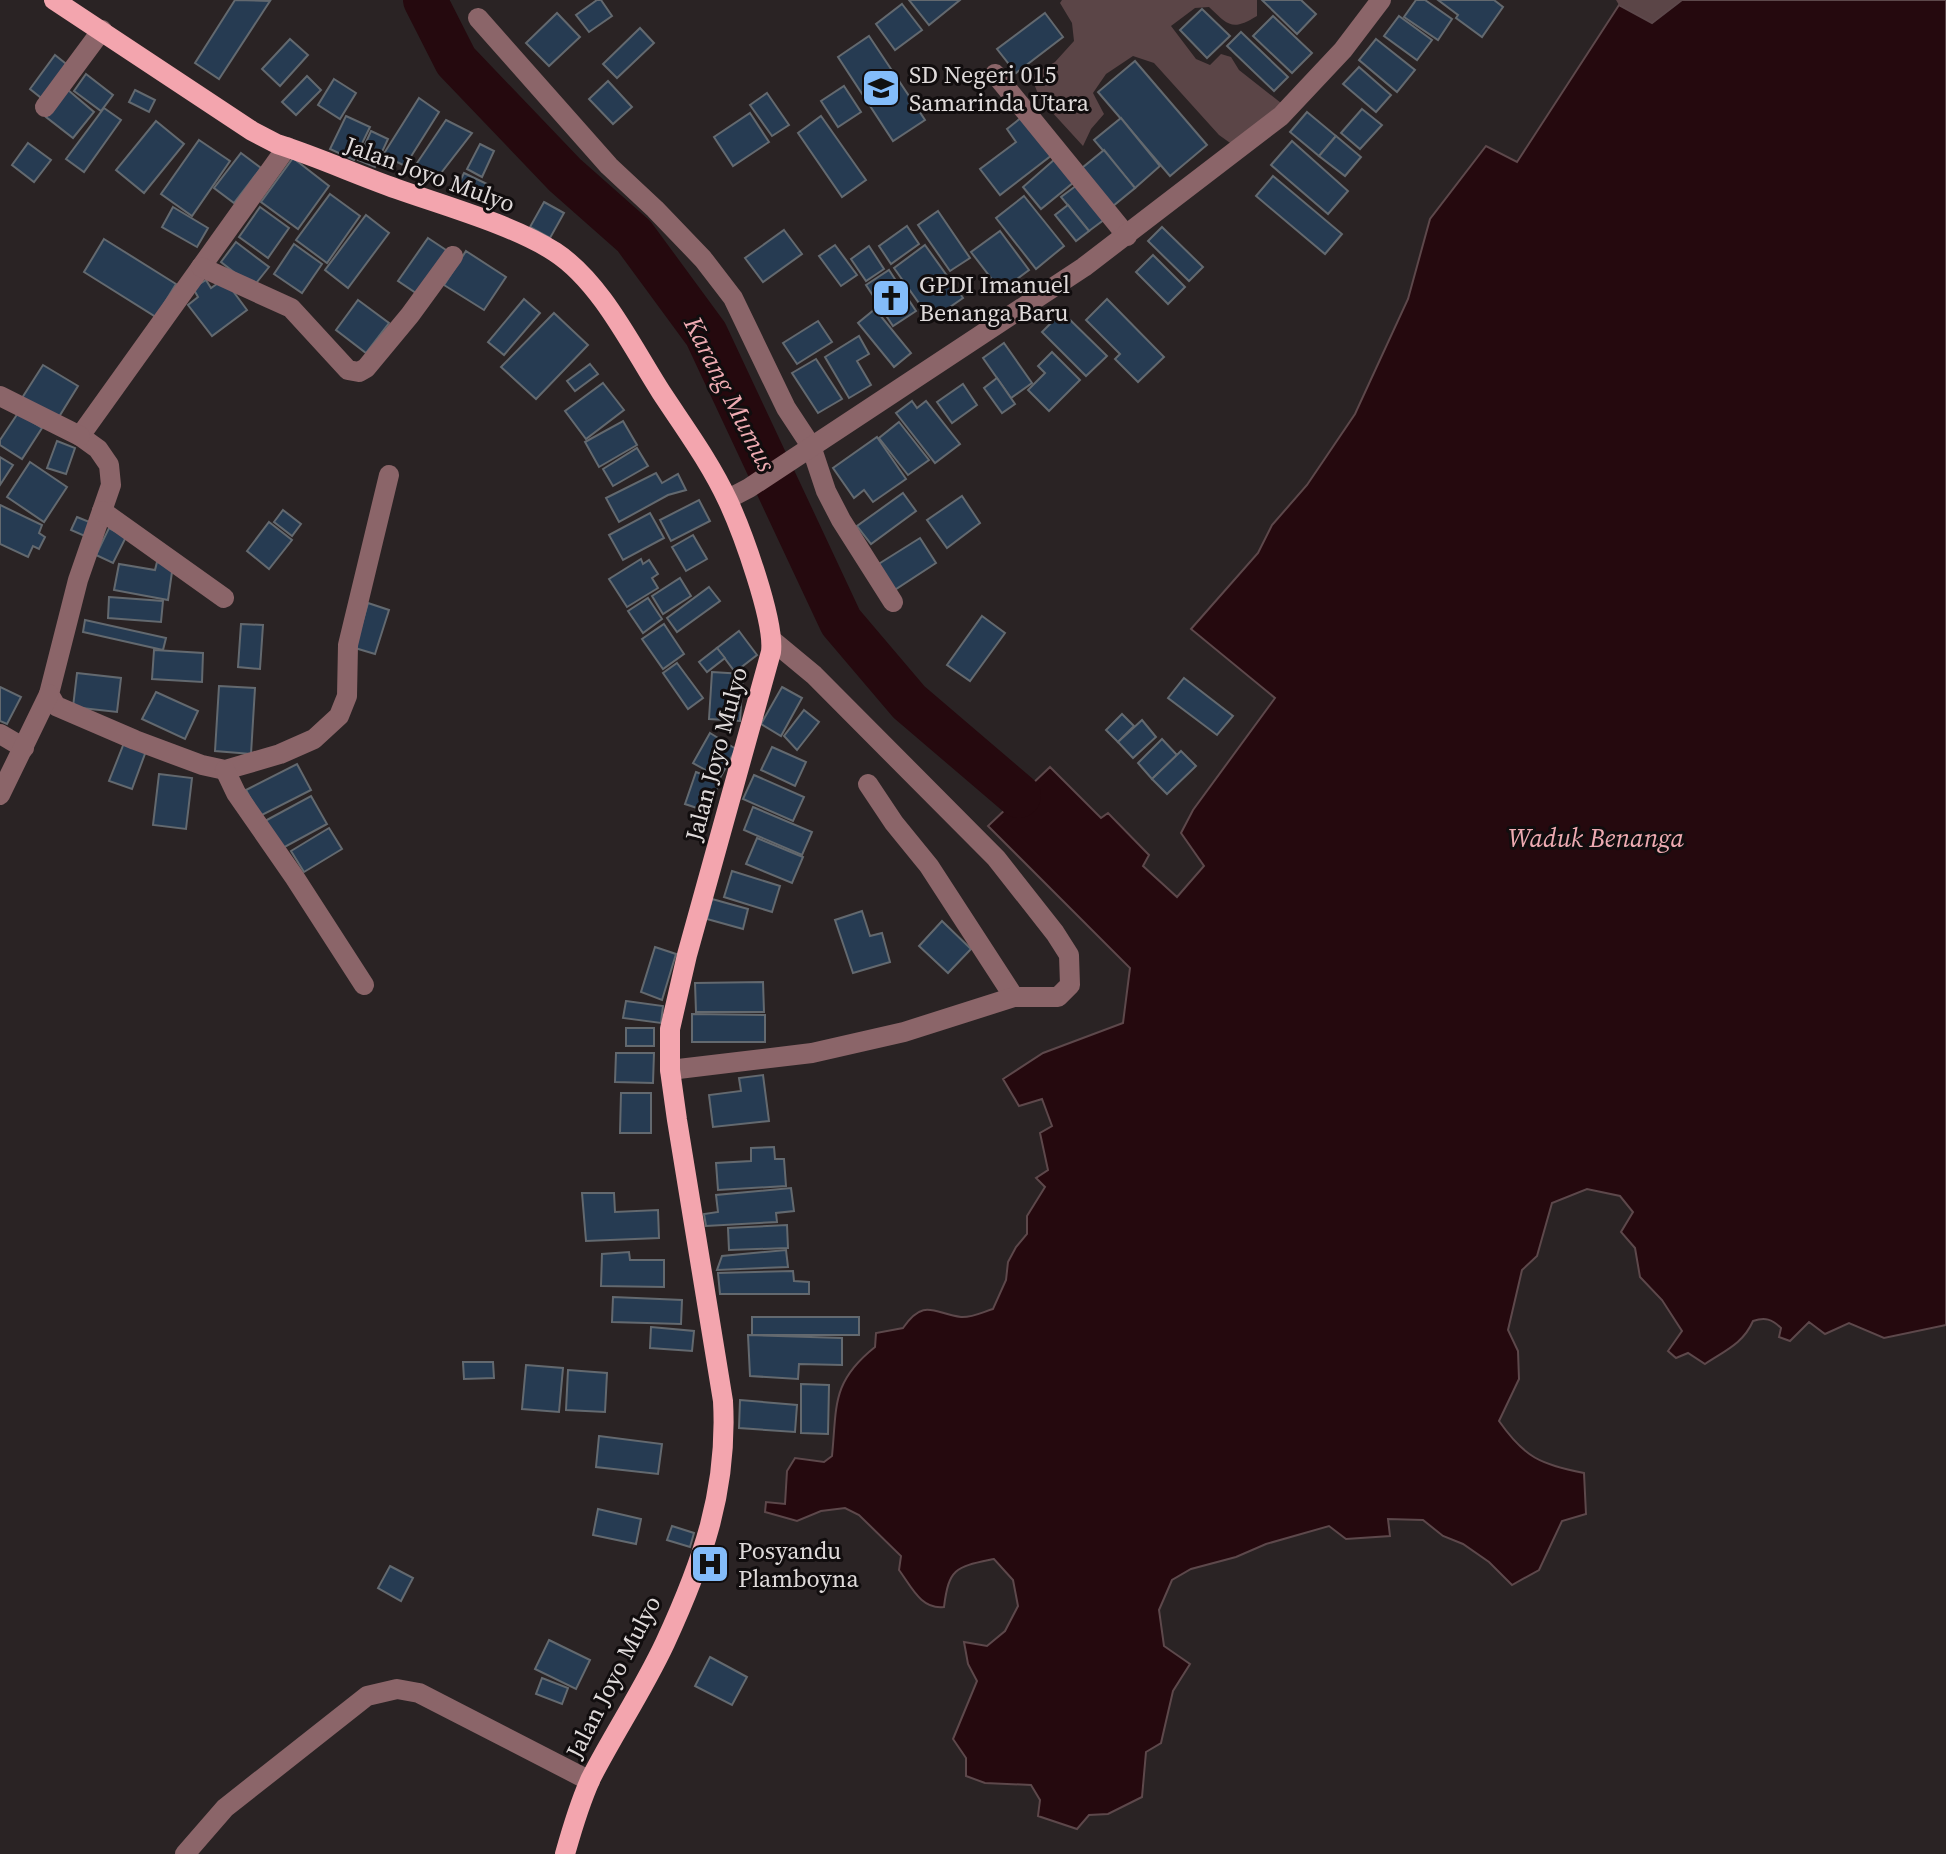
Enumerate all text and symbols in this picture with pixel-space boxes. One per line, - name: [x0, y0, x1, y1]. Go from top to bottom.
- place label: SD Negeri 015 Samarinda Utara: [909, 58, 1090, 119]
- school or university icon: SD Negeri 015 Samarinda Utara: [860, 67, 902, 109]
- street label: Jalan Joyo Mulyo: [339, 128, 520, 220]
- place label: GPDI Imanuel Benanga Baru: [919, 268, 1070, 329]
- church icon: GPDI Imanuel Benanga Baru: [870, 277, 912, 319]
- water label: Karang Mumus: [675, 309, 785, 478]
- street label: Jalan Joyo Mulyo: [677, 663, 755, 846]
- water label: Waduk Benanga: [1508, 820, 1684, 856]
- place label: Posyandu Plamboyna: [738, 1534, 859, 1595]
- hospital icon: Posyandu Plamboyna: [689, 1543, 731, 1585]
- street label: Jalan Joyo Mulyo: [557, 1590, 668, 1765]

